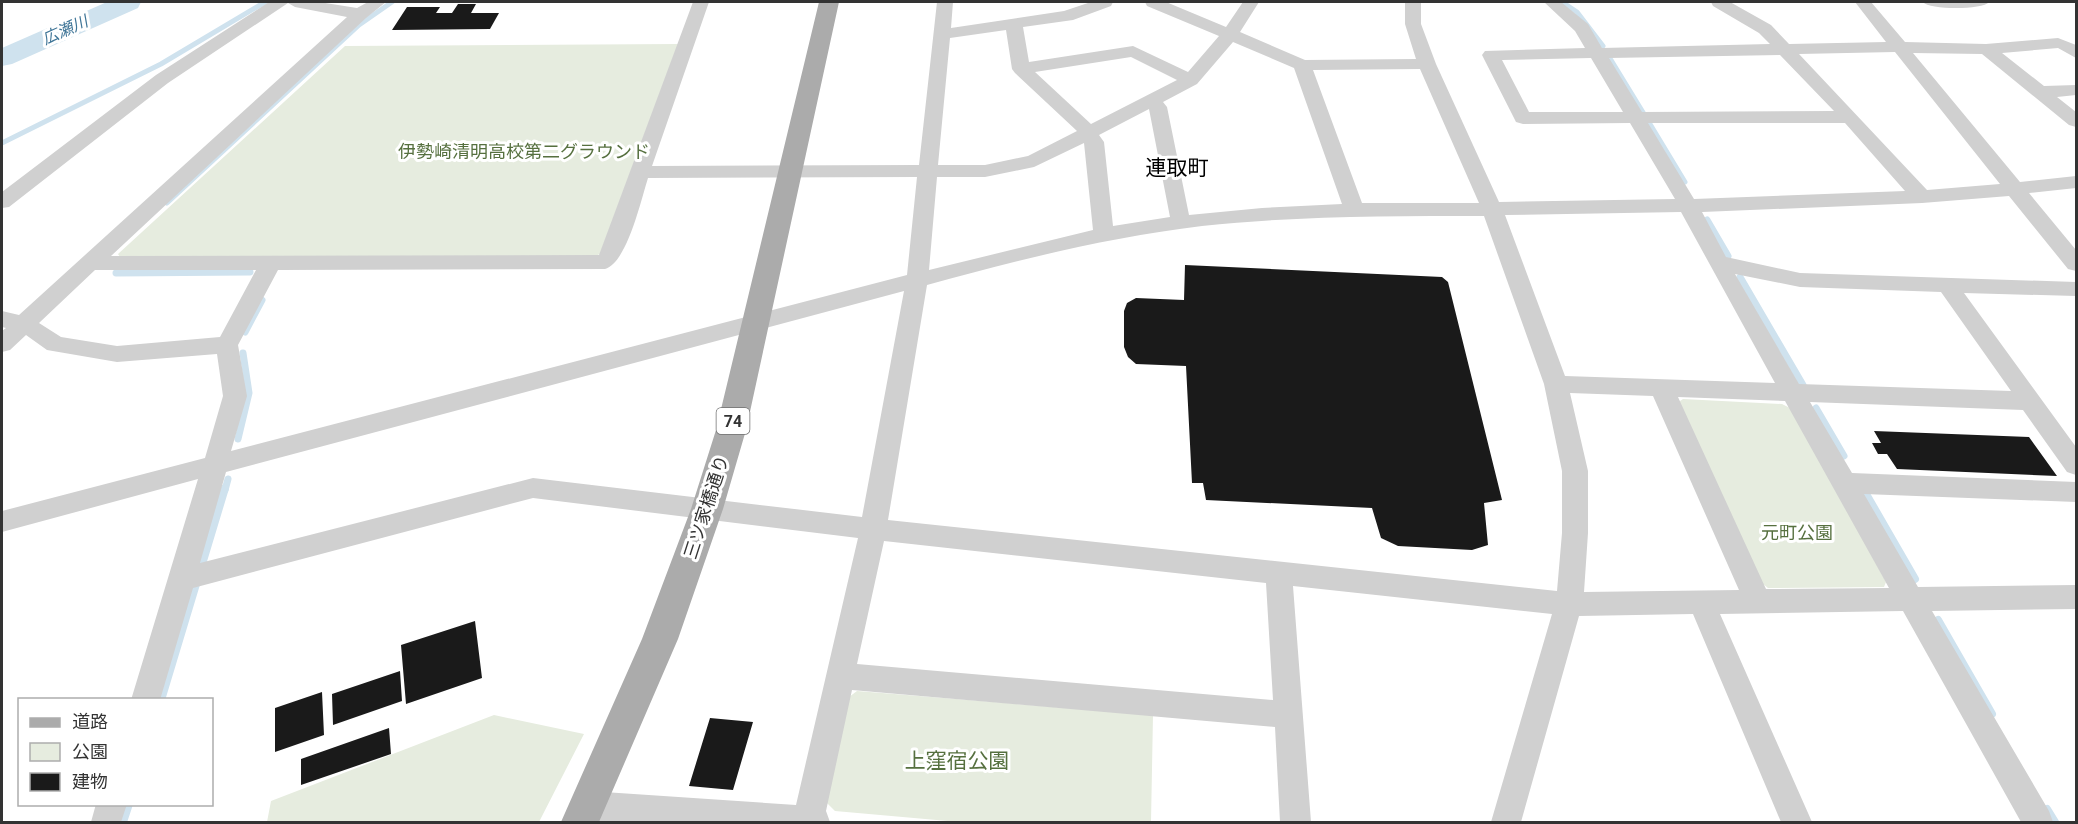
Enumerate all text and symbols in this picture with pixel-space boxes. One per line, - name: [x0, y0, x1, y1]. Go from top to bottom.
- water label: 広瀬川: [39, 11, 93, 48]
- park label: 伊勢崎清明高校第二グラウンド: [398, 141, 650, 162]
- district label: 連取町: [1146, 156, 1209, 180]
- road number: 74: [716, 408, 750, 434]
- street label: 三ツ家橋通り: [679, 452, 733, 562]
- park label: 元町公園: [1761, 522, 1833, 543]
- legend: [18, 698, 213, 806]
- text: 道路: [72, 711, 108, 732]
- text: 公園: [72, 741, 108, 762]
- park label: 上窪宿公園: [905, 749, 1010, 773]
- text: 建物: [72, 771, 108, 792]

